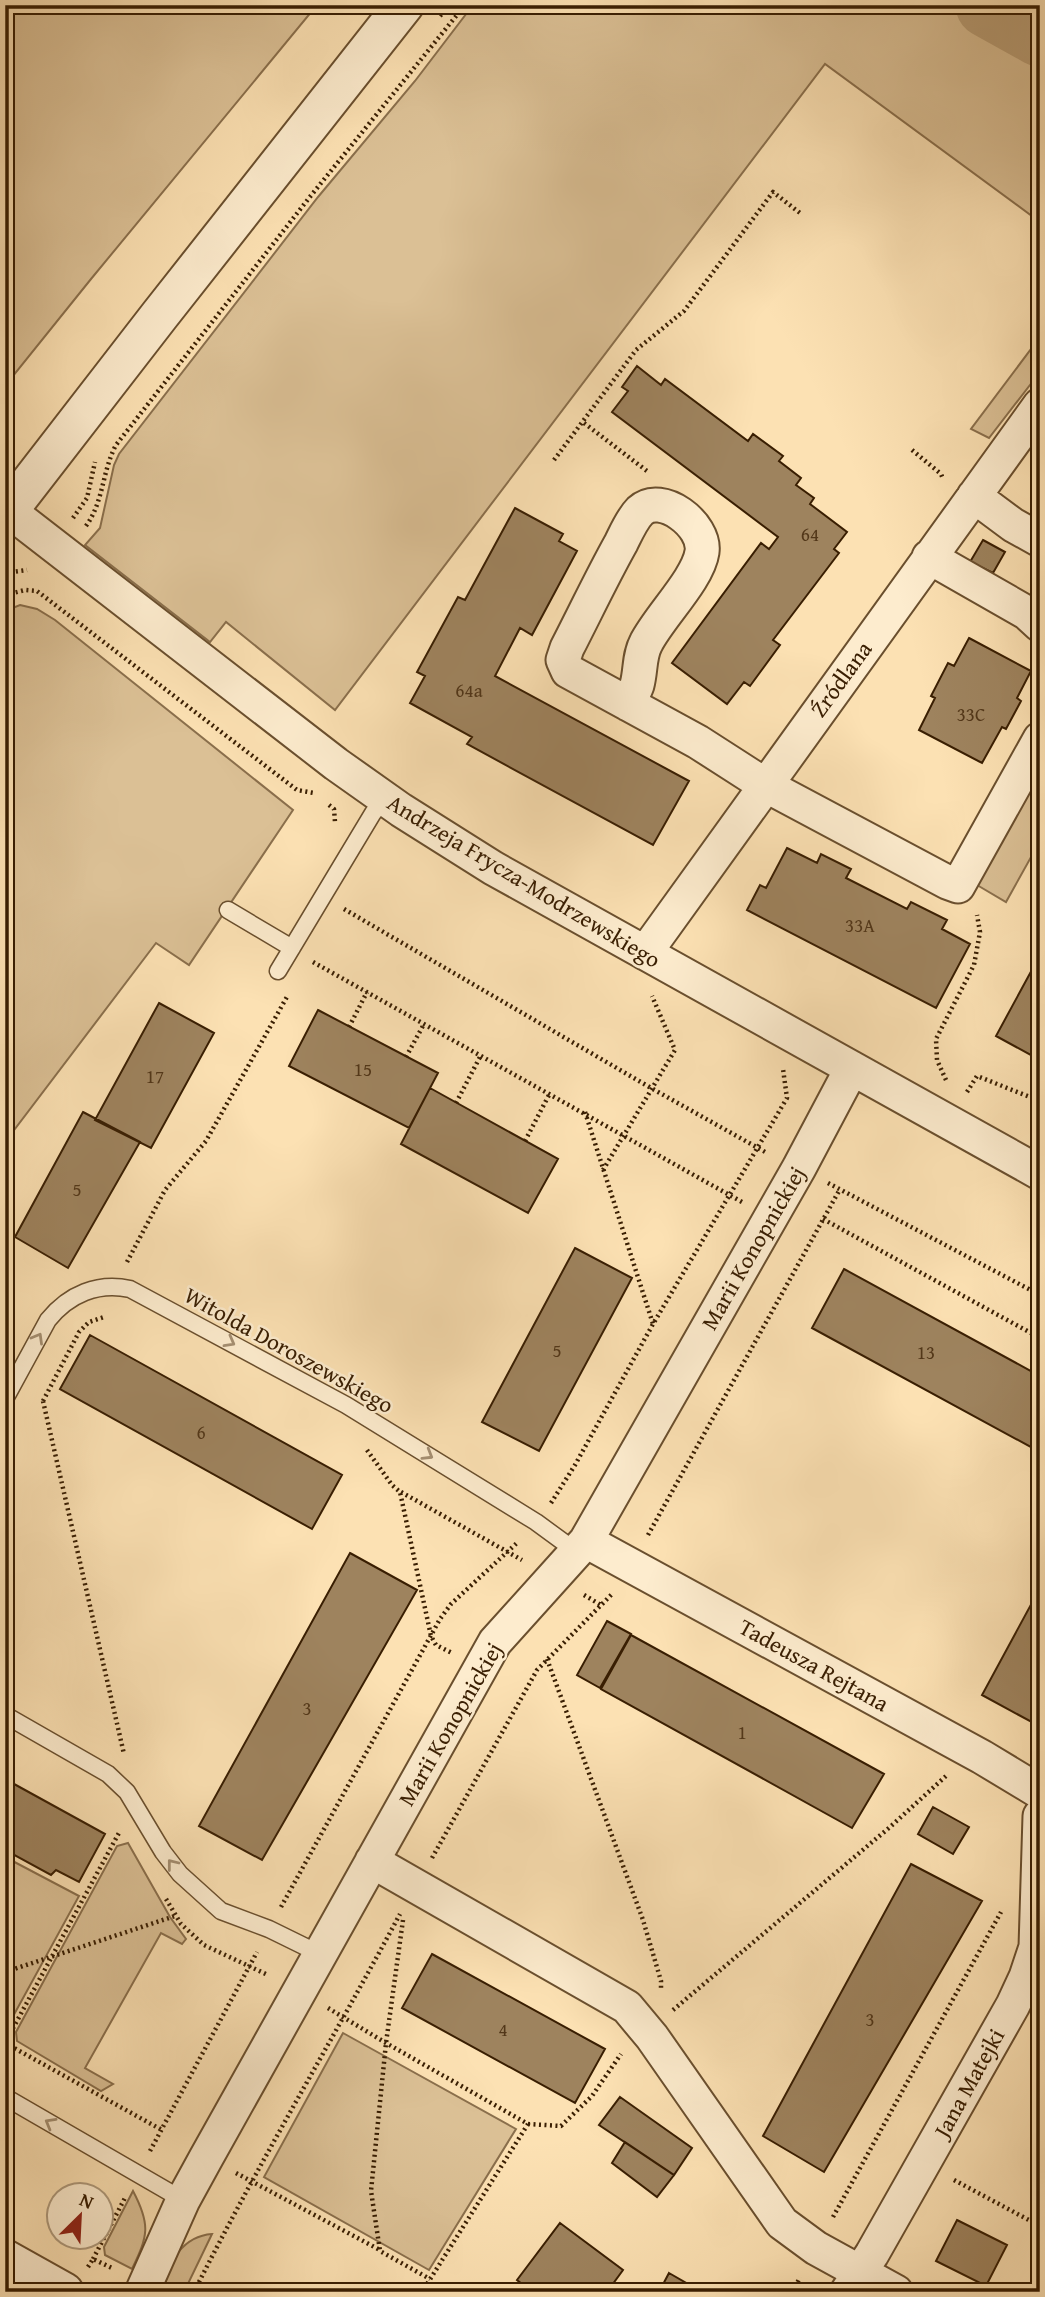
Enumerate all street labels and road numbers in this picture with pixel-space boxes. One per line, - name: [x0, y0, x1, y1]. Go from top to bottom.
- street label: Źródlana: [802, 634, 880, 724]
- street label: Andrzeja Frycza-Modrzewskiego: [381, 786, 667, 975]
- street label: Marii Konopnickiej: [692, 1160, 813, 1336]
- street label: Witolda Doroszewskiego: [179, 1278, 400, 1421]
- street label: Tadeusza Rejtana: [733, 1610, 895, 1719]
- street label: Marii Konopnickiej: [389, 1636, 510, 1812]
- street label: Jana Matejki: [924, 2022, 1012, 2146]

